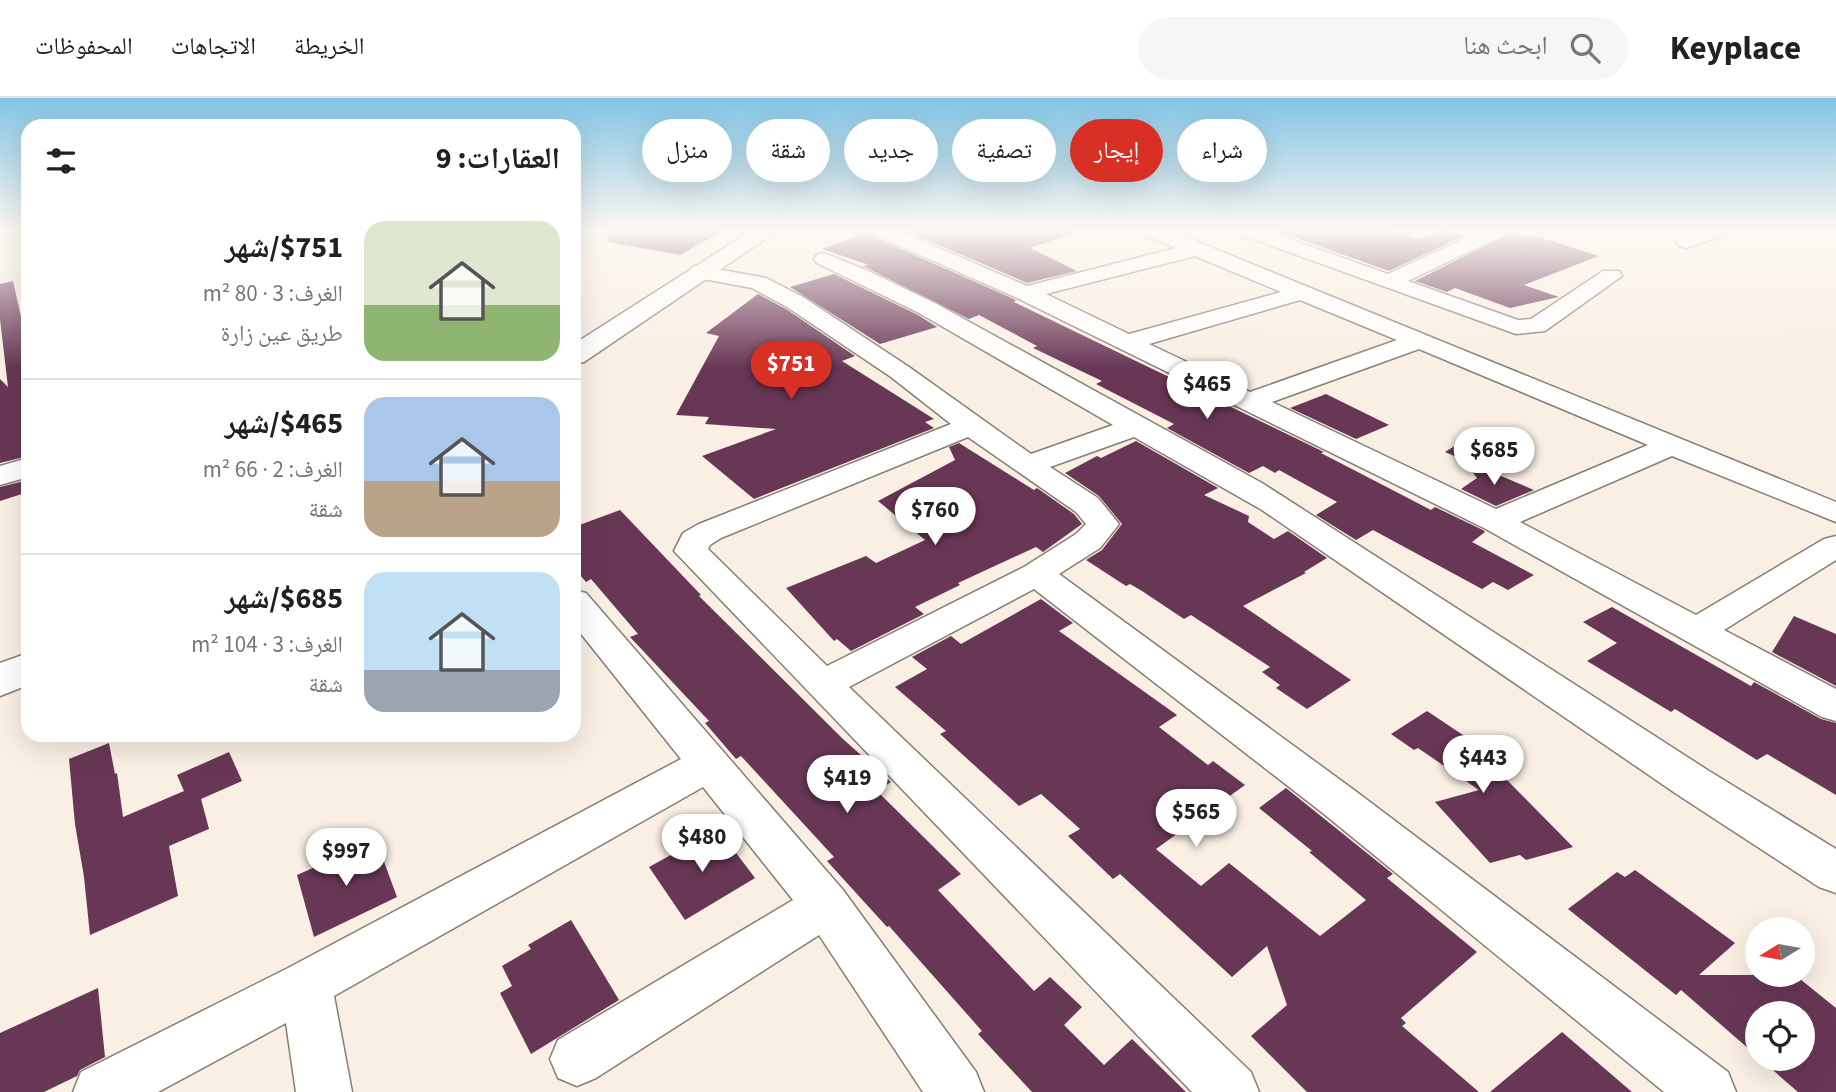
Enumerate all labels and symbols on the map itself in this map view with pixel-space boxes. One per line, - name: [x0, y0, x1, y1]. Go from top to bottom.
- pin: $751: [750, 342, 832, 401]
- pin: $465: [1166, 362, 1248, 421]
- pin: $685: [1453, 428, 1535, 487]
- pin: $760: [894, 488, 976, 547]
- pin: $443: [1442, 736, 1524, 795]
- pin: $419: [806, 756, 888, 815]
- pin: $565: [1155, 790, 1237, 849]
- pin: $480: [661, 814, 743, 874]
- pin: $997: [305, 828, 387, 888]
- north arrow: [1745, 917, 1815, 987]

